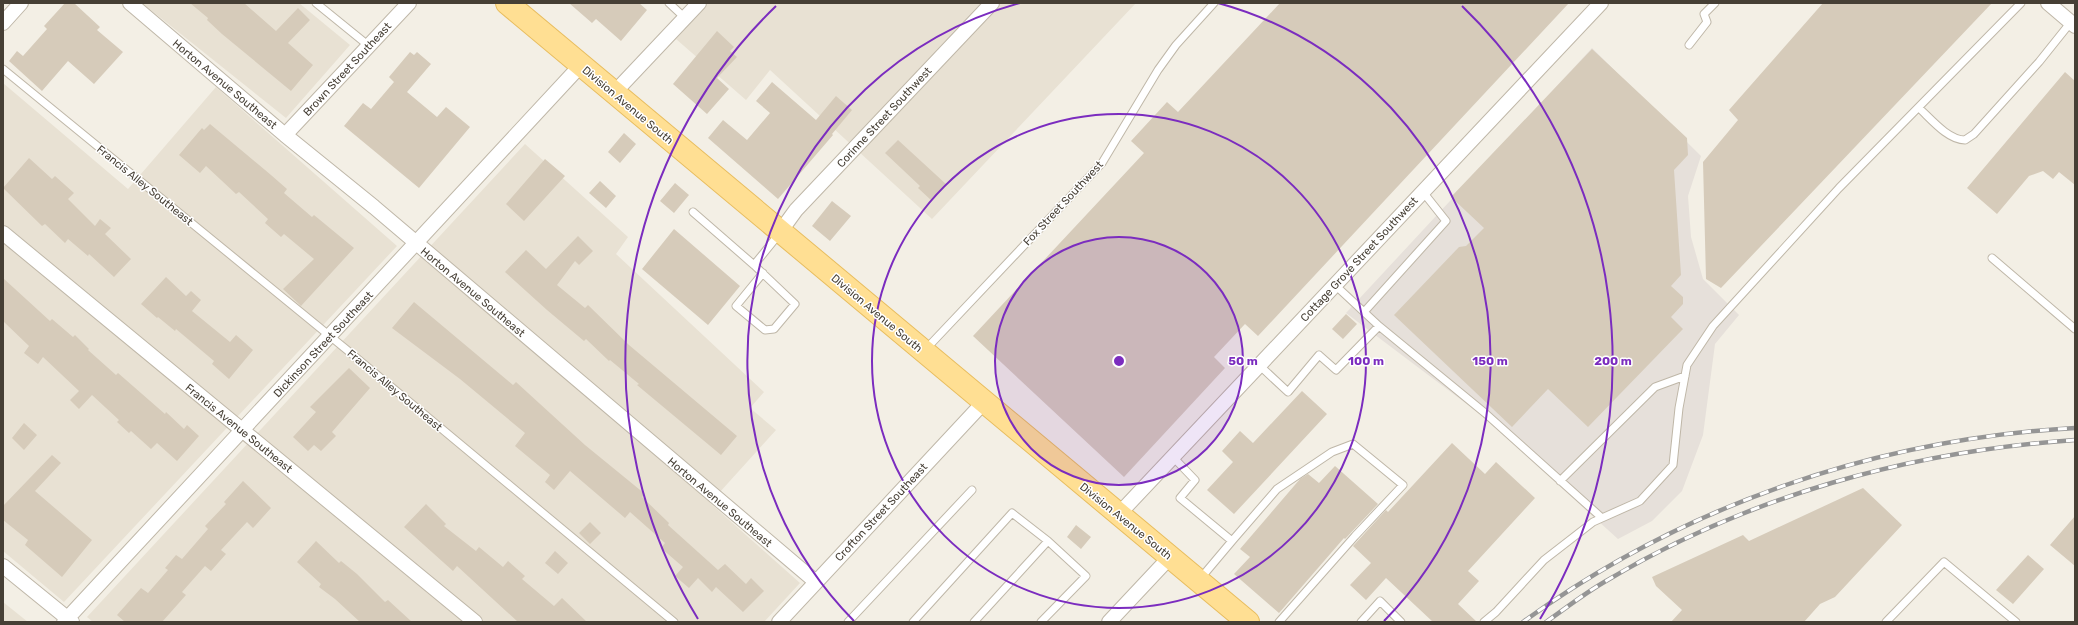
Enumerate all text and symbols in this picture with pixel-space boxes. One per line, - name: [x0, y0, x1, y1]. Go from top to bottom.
- street label: Brown Street Southeast: [301, 19, 395, 119]
- street label: Horton Avenue Southeast: [170, 37, 280, 132]
- street label: Division Avenue South: [580, 64, 676, 147]
- street label: Corinne Street Southwest: [834, 64, 935, 170]
- street label: Francis Alley Southeast: [94, 143, 196, 229]
- street label: Fox Street Southwest: [1021, 158, 1106, 248]
- street label: Cottage Grove Street Southwest: [1298, 194, 1421, 324]
- street label: Horton Avenue Southeast: [418, 245, 528, 340]
- street label: Division Avenue South: [829, 272, 925, 355]
- street label: Dickinson Street Southeast: [271, 288, 376, 400]
- street label: Francis Alley Southeast: [345, 347, 445, 434]
- centre of rings: [1112, 354, 1126, 368]
- text: 50 m: [1228, 354, 1258, 368]
- text: 100 m: [1348, 354, 1384, 368]
- text: 150 m: [1472, 354, 1508, 368]
- text: 200 m: [1594, 354, 1632, 368]
- street label: Francis Avenue Southeast: [183, 381, 295, 476]
- street label: Horton Avenue Southeast: [665, 455, 775, 550]
- street label: Crofton Street Southeast: [833, 460, 931, 564]
- street label: Division Avenue South: [1077, 480, 1174, 563]

